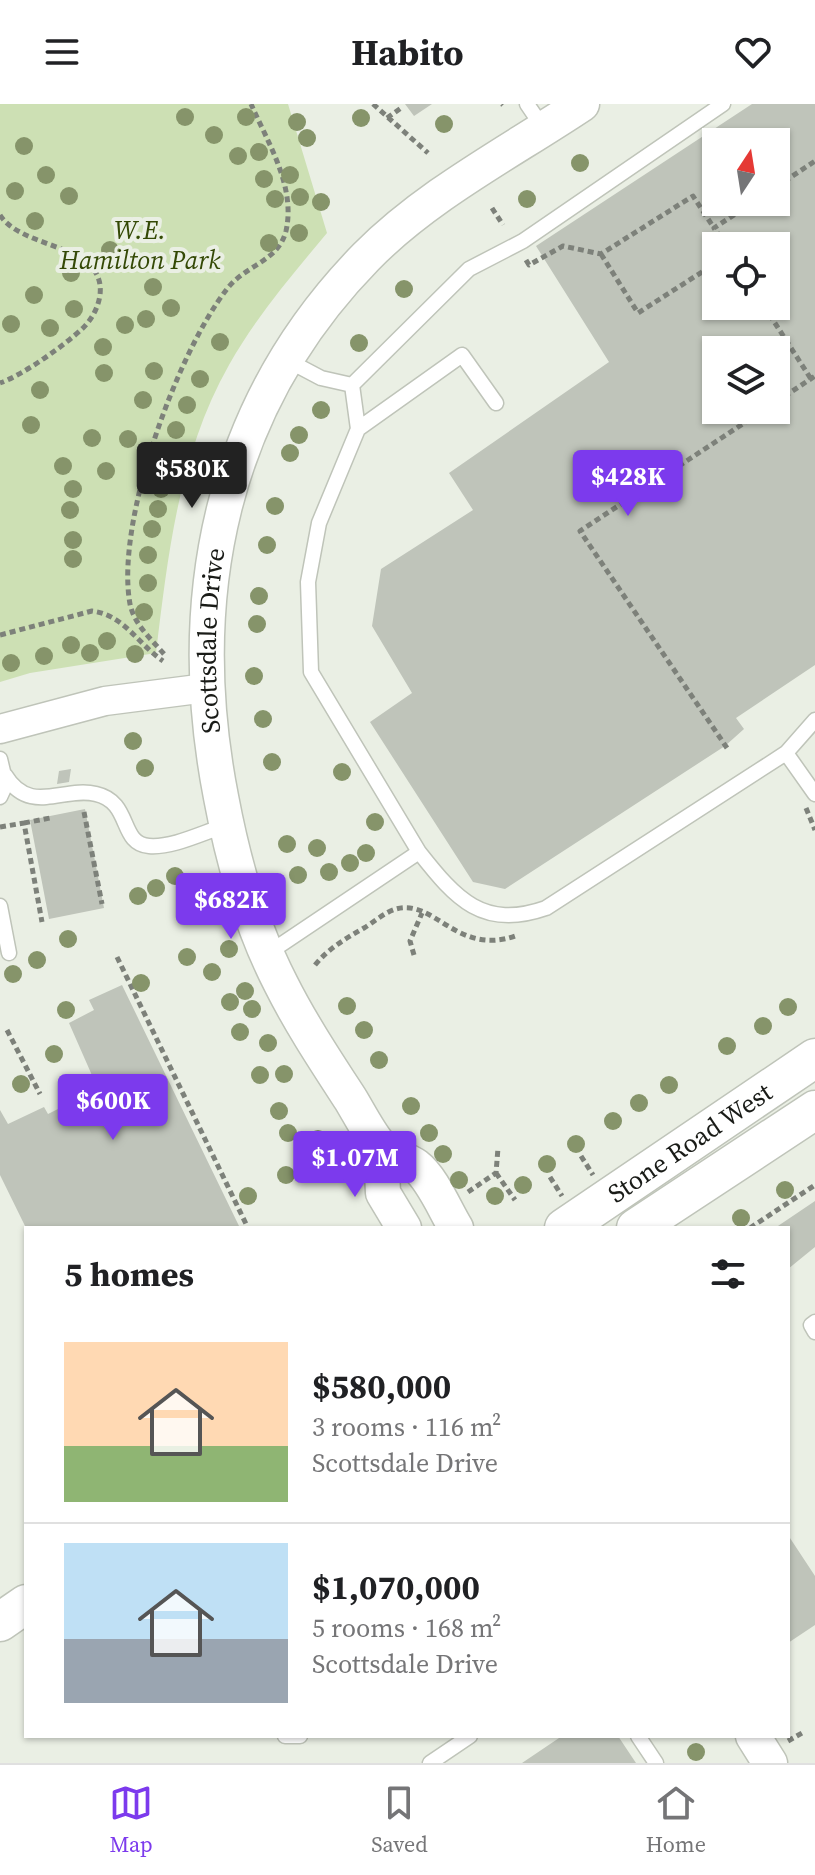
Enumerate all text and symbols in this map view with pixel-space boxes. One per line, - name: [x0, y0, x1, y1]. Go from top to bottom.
- text: Habito: [351, 28, 464, 77]
- icon: menu: [40, 30, 84, 74]
- icon: heart: [731, 30, 775, 74]
- north arrow: [702, 128, 790, 216]
- map controls: [702, 128, 790, 424]
- park label: W.E. Hamilton Park: [59, 212, 221, 278]
- button: locate: [702, 232, 790, 320]
- button: layers: [702, 336, 790, 424]
- pin: $580K: [136, 442, 248, 510]
- text: $580K: [155, 450, 229, 486]
- pin: $428K: [572, 450, 684, 518]
- text: $428K: [591, 458, 665, 494]
- street label: Scottsdale Drive: [189, 545, 234, 735]
- pin: $682K: [175, 873, 287, 941]
- text: $682K: [194, 881, 268, 917]
- pin: $600K: [57, 1074, 169, 1142]
- street label: Stone Road West: [601, 1074, 780, 1211]
- text: $600K: [76, 1082, 150, 1118]
- pin: $1.07M: [290, 1131, 420, 1199]
- text: $1.07M: [311, 1139, 399, 1175]
- text: 5 homes: [64, 1251, 194, 1297]
- icon: filters: [706, 1252, 750, 1296]
- text: $580,000: [312, 1363, 451, 1409]
- icon: home: [128, 1374, 224, 1470]
- text: 3 rooms · 116 m²: [312, 1409, 501, 1445]
- text: Scottsdale Drive: [312, 1445, 498, 1481]
- text: $1,070,000: [312, 1564, 480, 1610]
- icon: home: [128, 1575, 224, 1671]
- text: 5 rooms · 168 m²: [312, 1610, 501, 1646]
- text: Scottsdale Drive: [312, 1646, 498, 1682]
- tab: Map: [109, 1781, 153, 1859]
- tab: Saved: [371, 1781, 428, 1859]
- tab: Home: [646, 1781, 706, 1859]

